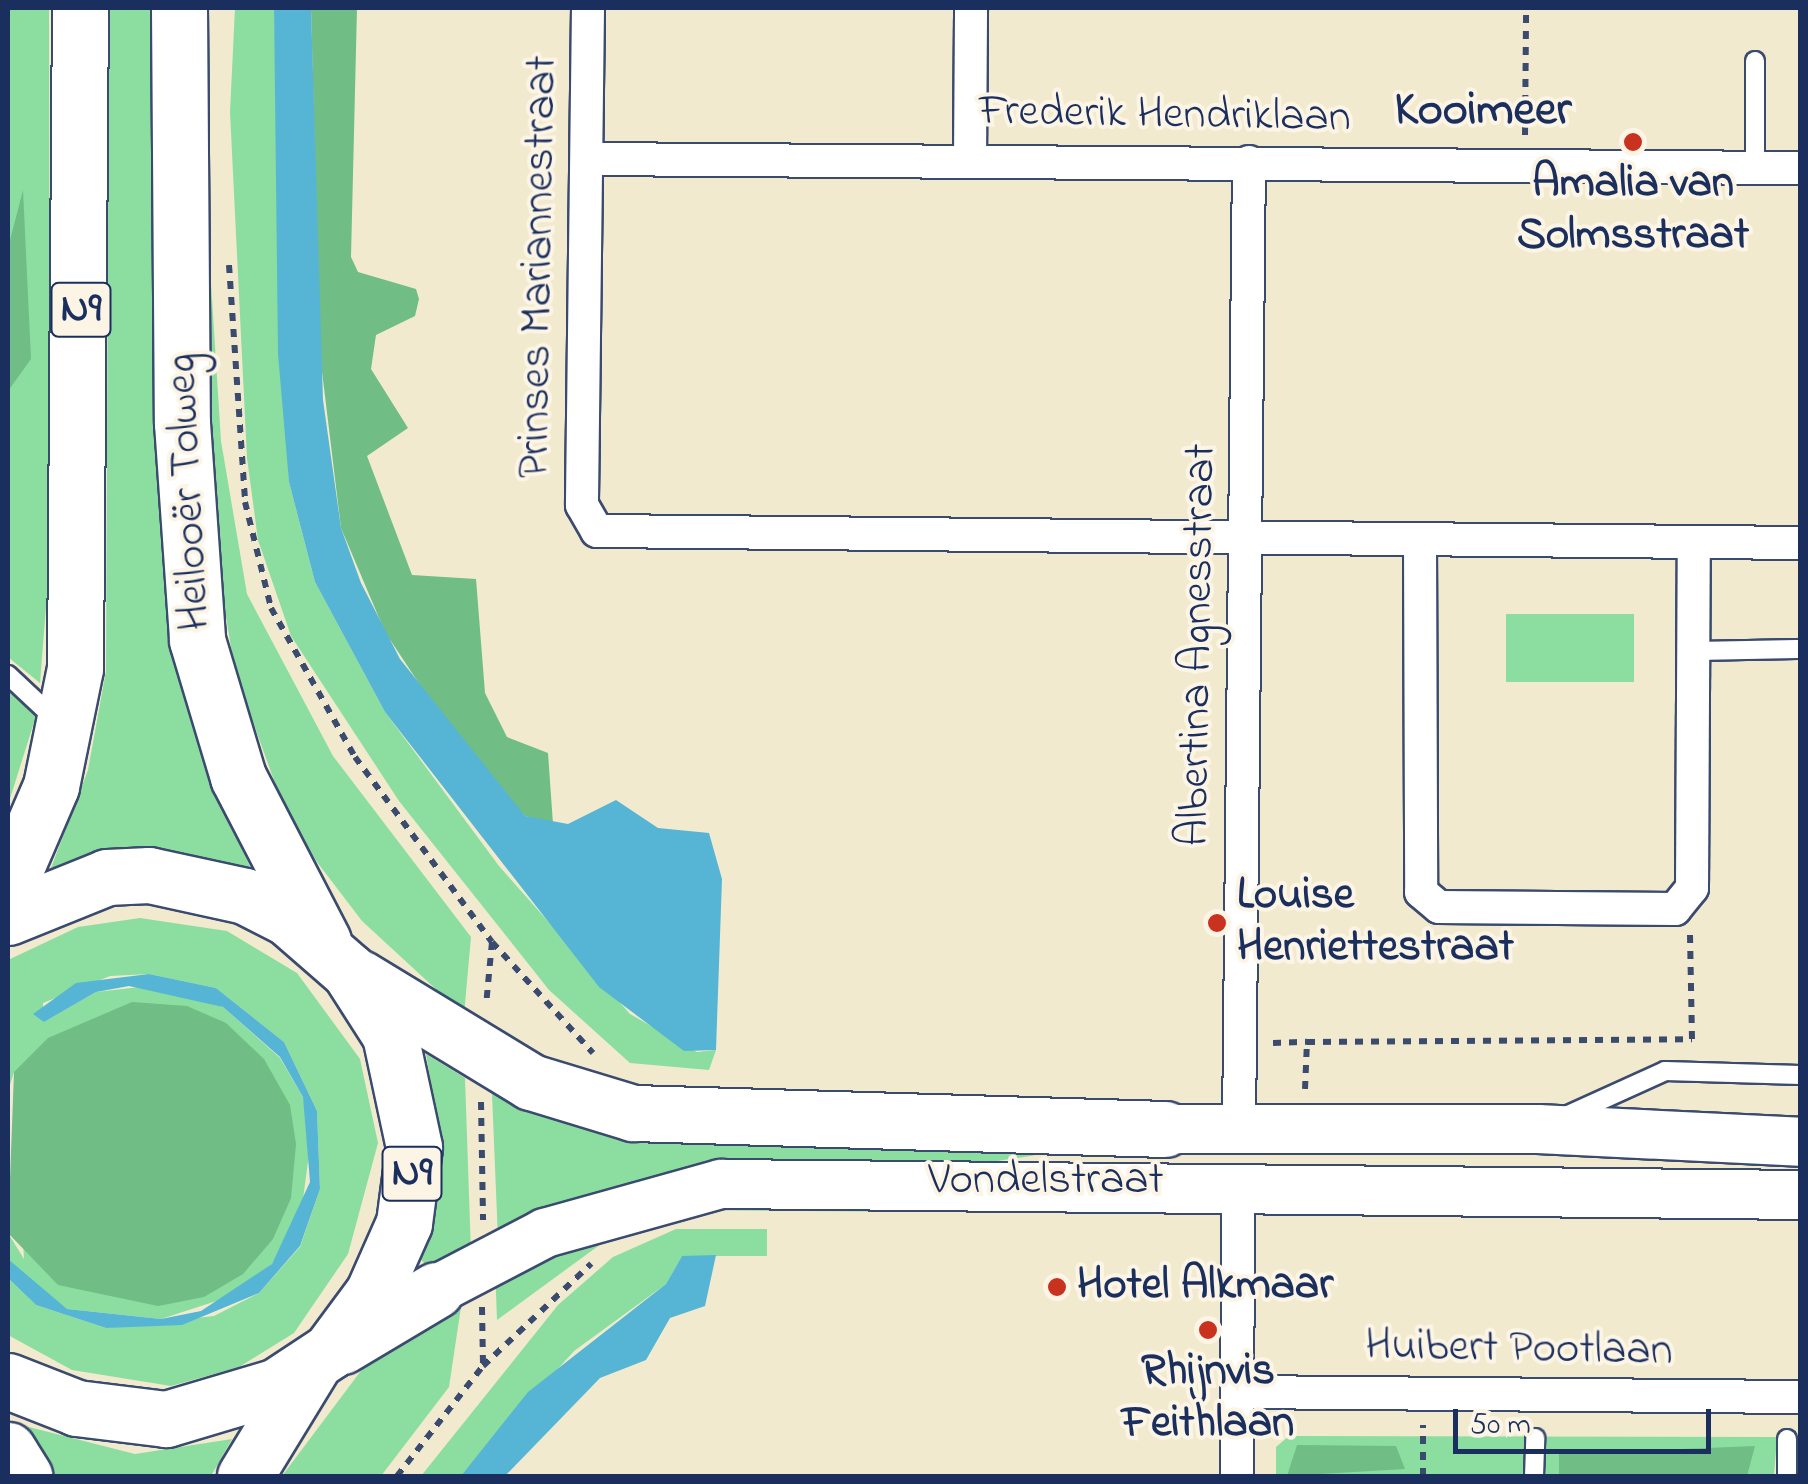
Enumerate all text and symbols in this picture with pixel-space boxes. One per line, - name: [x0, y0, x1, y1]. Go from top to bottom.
- street label: Prinses Mariannestraat: [509, 55, 571, 479]
- district label: Kooimeer: [1395, 83, 1571, 141]
- street label: Frederik Hendriklaan: [979, 86, 1351, 146]
- marker: Amalia van Solmsstraat: [1622, 131, 1644, 153]
- place label: Amalia van Solmsstraat: [1517, 158, 1749, 264]
- road number: N9: [48, 273, 114, 347]
- street label: Heilooër Tolweg: [156, 352, 224, 632]
- street label: Albertina Agnesstraat: [1168, 443, 1230, 847]
- place label: Louise Henriettestraat: [1237, 870, 1514, 976]
- marker: Louise Henriettestraat: [1206, 912, 1228, 934]
- road number: N9: [380, 1137, 444, 1211]
- street label: Vondelstraat: [928, 1155, 1164, 1209]
- place label: Hotel Alkmaar: [1077, 1260, 1333, 1314]
- marker: Hotel Alkmaar: [1046, 1276, 1068, 1298]
- marker: Rhijnvis Feithlaan: [1197, 1319, 1219, 1341]
- street label: Huibert Pootlaan: [1365, 1320, 1673, 1380]
- place label: Rhijnvis Feithlaan: [1122, 1346, 1294, 1452]
- scale bar: [1458, 1389, 1716, 1451]
- text: 50 m: [1470, 1404, 1531, 1448]

